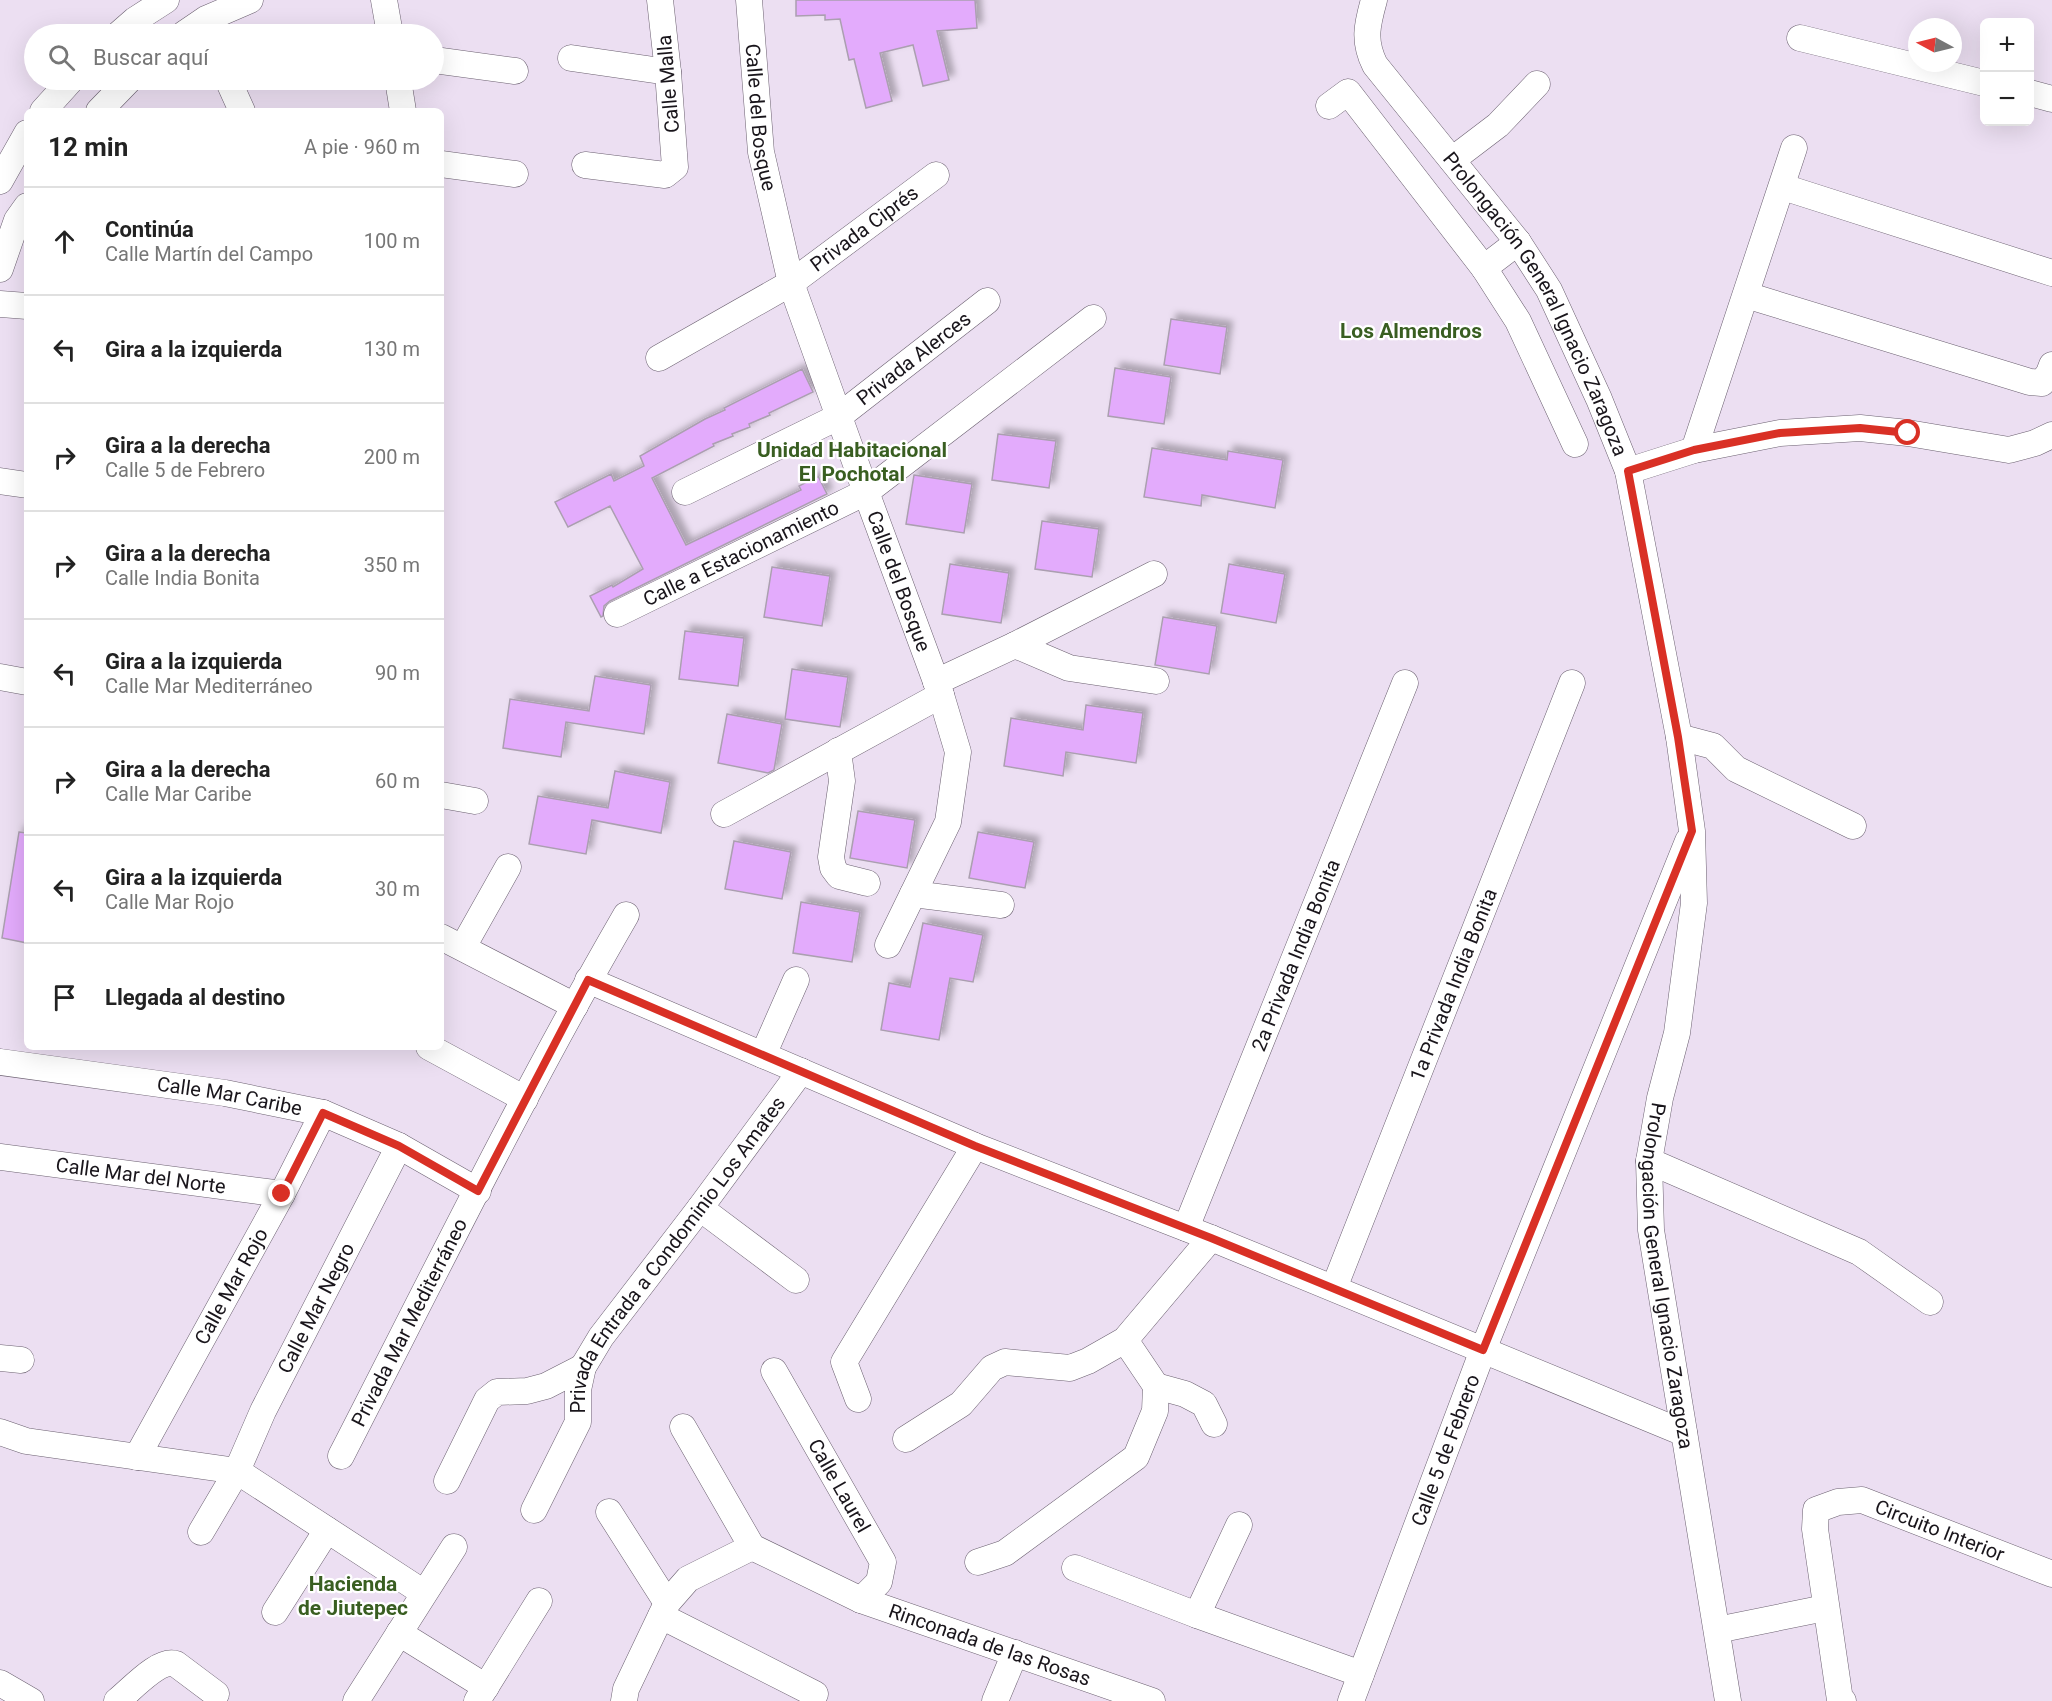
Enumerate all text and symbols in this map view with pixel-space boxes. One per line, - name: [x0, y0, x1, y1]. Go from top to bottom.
- north arrow: [1908, 18, 1962, 72]
- map controls: [1980, 18, 2034, 126]
- button: +: [1980, 18, 2034, 72]
- search box: [24, 24, 444, 90]
- street label: Calle Malla: [652, 34, 684, 134]
- icon: search: [45, 41, 78, 74]
- street label: Calle del Bosque: [740, 43, 782, 193]
- text: Buscar aquí: [93, 45, 209, 70]
- button: −: [1980, 72, 2034, 126]
- text: 12 min: [48, 132, 128, 162]
- text: A pie · 960 m: [304, 135, 420, 159]
- street label: Prolongación General Ignacio Zaragoza: [1438, 147, 1633, 459]
- street label: Privada Ciprés: [805, 181, 923, 277]
- text: Continúa: [105, 217, 194, 242]
- icon: ahead: [48, 225, 81, 258]
- text: 100 m: [364, 229, 420, 253]
- text: Calle Martín del Campo: [105, 242, 313, 266]
- street label: Privada Alerces: [851, 306, 975, 410]
- district label: Los Almendros: [1340, 319, 1482, 343]
- icon: left: [48, 333, 81, 366]
- text: Gira a la izquierda: [105, 337, 282, 362]
- text: 130 m: [364, 337, 420, 361]
- route start: [1894, 419, 1920, 445]
- text: Gira a la derecha: [105, 433, 271, 458]
- district label: Unidad Habitacional El Pochotal: [757, 438, 947, 486]
- icon: right: [48, 441, 81, 474]
- text: 200 m: [364, 445, 420, 469]
- text: Calle 5 de Febrero: [105, 458, 265, 482]
- street label: Calle a Estacionamiento: [639, 495, 843, 611]
- street label: Calle del Bosque: [862, 508, 936, 655]
- text: Gira a la derecha: [105, 541, 271, 566]
- icon: right: [48, 549, 81, 582]
- text: 350 m: [364, 553, 420, 577]
- text: Calle India Bonita: [105, 566, 260, 590]
- text: Gira a la izquierda: [105, 649, 282, 674]
- icon: left: [48, 657, 81, 690]
- text: 90 m: [375, 661, 420, 685]
- text: Calle Mar Mediterráneo: [105, 674, 313, 698]
- text: Gira a la derecha: [105, 757, 271, 782]
- icon: right: [48, 765, 81, 798]
- text: 60 m: [375, 769, 420, 793]
- text: Calle Mar Caribe: [105, 782, 252, 806]
- street label: 2a Privada India Bonita: [1246, 856, 1345, 1055]
- text: Gira a la izquierda: [105, 865, 282, 890]
- icon: left: [48, 873, 81, 906]
- text: 30 m: [375, 877, 420, 901]
- street label: 1a Privada India Bonita: [1405, 885, 1502, 1084]
- text: Calle Mar Rojo: [105, 890, 234, 914]
- icon: arrive: [48, 981, 81, 1014]
- text: Llegada al destino: [105, 985, 285, 1010]
- street label: Calle Mar Caribe: [155, 1072, 304, 1120]
- street label: Privada Entrada a Condominio Los Amates: [566, 1092, 790, 1414]
- street label: Prolongación General Ignacio Zaragoza: [1637, 1101, 1699, 1451]
- street label: Calle Mar del Norte: [54, 1152, 227, 1199]
- route end: [268, 1180, 294, 1206]
- street label: Privada Mar Mediterráneo: [346, 1214, 472, 1431]
- street label: Calle Mar Rojo: [189, 1224, 273, 1349]
- street label: Calle Mar Negro: [272, 1239, 359, 1377]
- street label: Calle 5 de Febrero: [1406, 1371, 1485, 1529]
- street label: Calle Laurel: [803, 1435, 876, 1537]
- street label: Circuito Interior: [1872, 1494, 2008, 1566]
- district label: Hacienda de Jiutepec: [298, 1572, 408, 1620]
- street label: Rinconada de las Rosas: [886, 1599, 1094, 1691]

